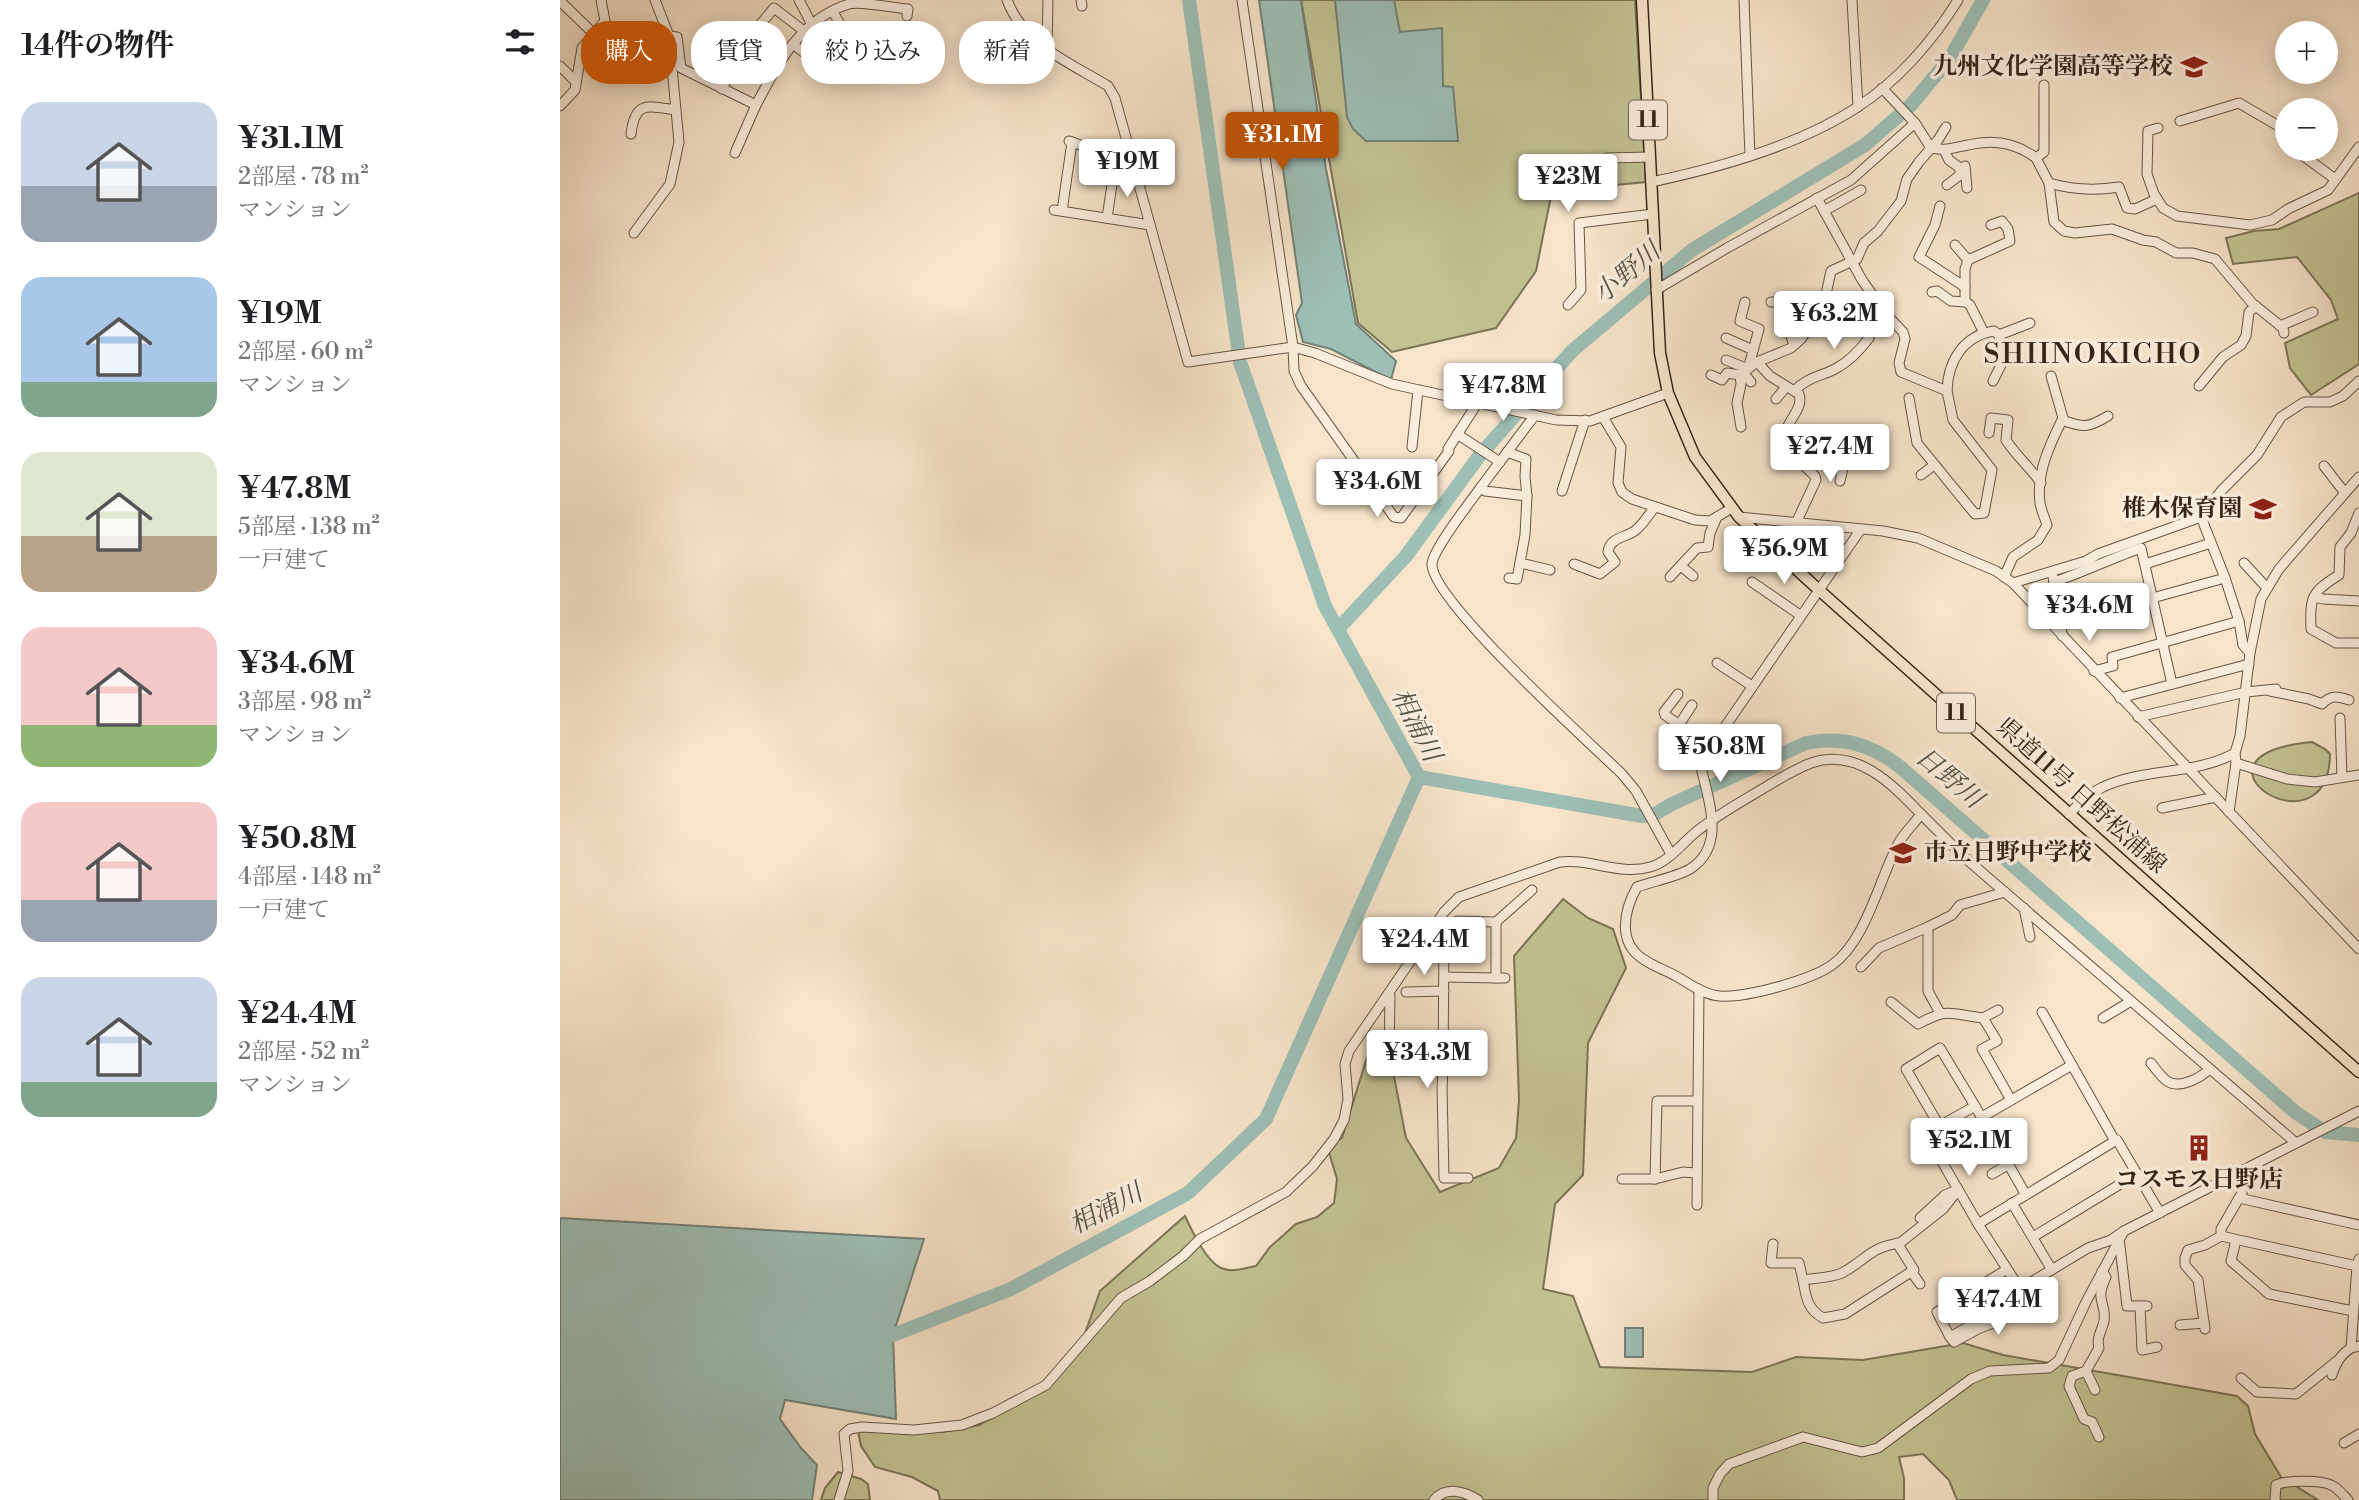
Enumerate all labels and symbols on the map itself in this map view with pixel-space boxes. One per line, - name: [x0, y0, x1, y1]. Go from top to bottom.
- place label: 九州文化学園高等学校: [1933, 52, 2173, 82]
- school or university icon: 九州文化学園高等学校: [2179, 52, 2209, 82]
- road number: 11: [1629, 100, 1667, 140]
- pin: ¥31.1M: [1225, 113, 1339, 172]
- pin: ¥19M: [1086, 140, 1168, 199]
- pin: ¥23M: [1527, 154, 1609, 214]
- water label: 小野川: [1587, 234, 1669, 310]
- pin: ¥63.2M: [1777, 292, 1891, 351]
- district label: SHIINOKICHO: [1984, 337, 2202, 372]
- pin: ¥47.8M: [1446, 364, 1560, 423]
- pin: ¥27.4M: [1773, 424, 1887, 484]
- pin: ¥34.6M: [1320, 460, 1434, 519]
- place label: 椎木保育園: [2122, 494, 2242, 524]
- school or university icon: 椎木保育園: [2248, 494, 2278, 524]
- pin: ¥56.9M: [1727, 526, 1841, 586]
- pin: ¥34.6M: [2032, 584, 2146, 643]
- water label: 相浦川: [1384, 683, 1449, 770]
- road number: 11: [1937, 694, 1975, 733]
- street label: 県道11号 日野松浦線: [1990, 712, 2172, 880]
- pin: ¥50.8M: [1663, 724, 1777, 784]
- water label: 日野川: [1909, 741, 1991, 817]
- school or university icon: 市立日野中学校: [1888, 838, 1918, 868]
- place label: 市立日野中学校: [1924, 838, 2092, 868]
- pin: ¥24.4M: [1367, 918, 1481, 977]
- pin: ¥34.3M: [1370, 1030, 1484, 1090]
- pin: ¥52.1M: [1912, 1118, 2026, 1178]
- building icon: コスモス日野店: [2184, 1133, 2214, 1163]
- place label: コスモス日野店: [2115, 1165, 2283, 1195]
- water label: 相浦川: [1064, 1175, 1151, 1241]
- pin: ¥47.4M: [1941, 1278, 2055, 1337]

